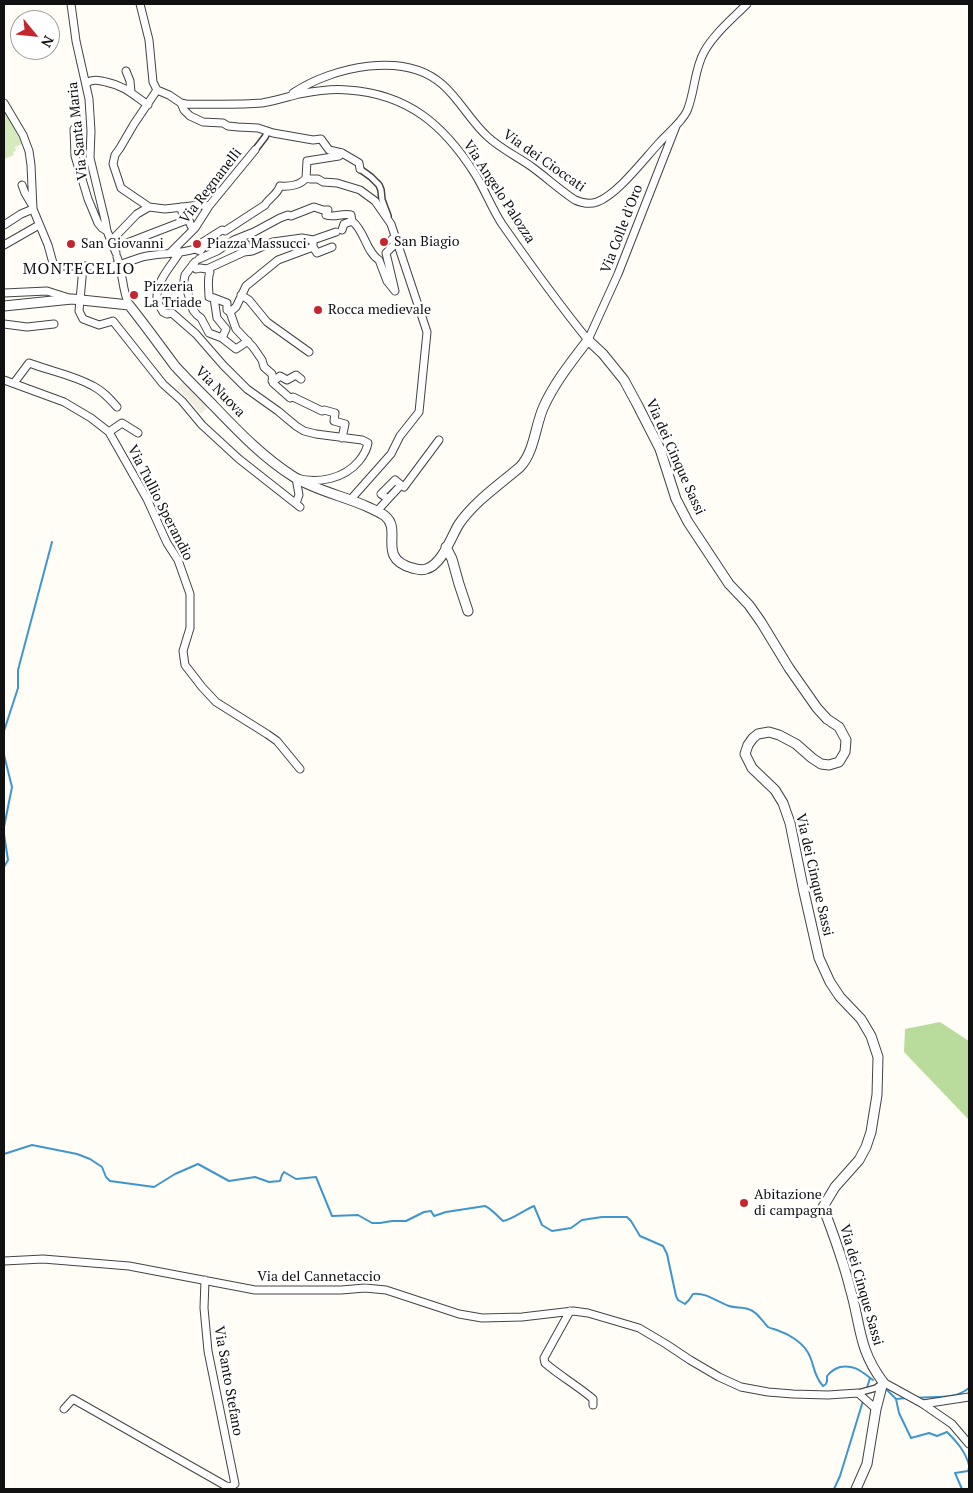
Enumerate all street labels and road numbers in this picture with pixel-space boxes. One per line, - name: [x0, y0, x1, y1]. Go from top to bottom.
- street label: Via Santa Maria: [64, 81, 92, 181]
- street label: Via dei Cioccati: [499, 126, 589, 196]
- street label: Via Angelo Palozza: [459, 137, 539, 247]
- street label: Via Regnanelli: [176, 145, 246, 227]
- street label: Via Colle d'Oro: [597, 182, 647, 276]
- street label: Via Nuova: [192, 363, 248, 421]
- street label: Via dei Cinque Sassi: [642, 396, 708, 518]
- street label: Via Tullio Sperandio: [124, 442, 196, 564]
- street label: Via dei Cinque Sassi: [792, 812, 836, 938]
- street label: Via dei Cinque Sassi: [836, 1222, 886, 1348]
- street label: Via del Cannetaccio: [257, 1269, 381, 1285]
- street label: Via Santo Stefano: [210, 1325, 246, 1437]

